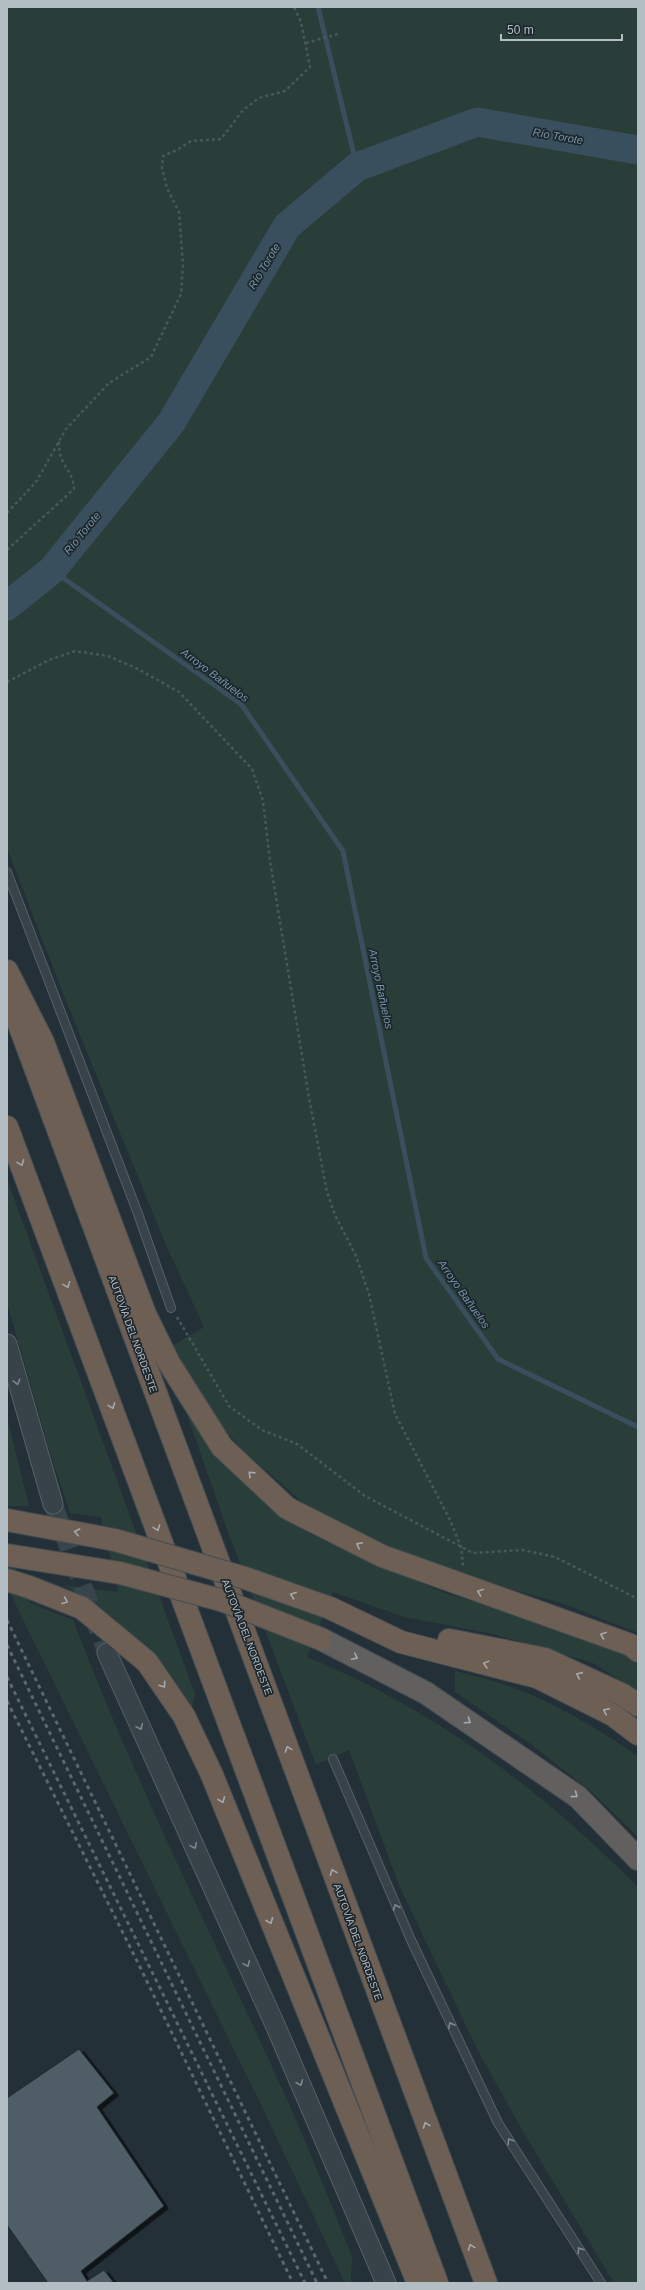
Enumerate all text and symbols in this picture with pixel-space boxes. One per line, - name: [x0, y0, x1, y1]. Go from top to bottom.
- scale bar: [501, 16, 622, 42]
- text: 50 m: [507, 23, 534, 37]
- water label: Río Torote: [532, 126, 584, 146]
- water label: Río Torote: [246, 241, 282, 291]
- water label: Río Torote: [61, 509, 103, 557]
- water label: Arroyo Bañuelos: [178, 645, 251, 705]
- water label: Arroyo Bañuelos: [366, 947, 395, 1031]
- one-way arrow: [16, 1160, 24, 1167]
- water label: Arroyo Bañuelos: [435, 1256, 493, 1331]
- street label: AUTOVÍA DEL NORDESTE: [107, 1274, 160, 1394]
- one-way arrow: [62, 1281, 70, 1288]
- one-way arrow: [12, 1378, 21, 1385]
- one-way arrow: [108, 1403, 116, 1410]
- one-way arrow: [248, 1472, 256, 1479]
- one-way arrow: [153, 1525, 161, 1532]
- one-way arrow: [74, 1529, 80, 1537]
- one-way arrow: [356, 1542, 363, 1549]
- street label: AUTOVÍA DEL NORDESTE: [220, 1577, 275, 1697]
- one-way arrow: [477, 1588, 484, 1596]
- one-way arrow: [290, 1592, 297, 1600]
- one-way arrow: [62, 1597, 69, 1605]
- one-way arrow: [599, 1631, 606, 1640]
- one-way arrow: [351, 1652, 359, 1659]
- one-way arrow: [483, 1660, 490, 1669]
- one-way arrow: [575, 1671, 582, 1679]
- one-way arrow: [158, 1681, 166, 1688]
- one-way arrow: [603, 1708, 611, 1716]
- one-way arrow: [464, 1716, 471, 1724]
- one-way arrow: [135, 1723, 143, 1730]
- one-way arrow: [285, 1746, 293, 1753]
- one-way arrow: [570, 1790, 577, 1797]
- one-way arrow: [217, 1797, 225, 1804]
- one-way arrow: [189, 1841, 197, 1849]
- one-way arrow: [329, 1868, 337, 1875]
- street label: AUTOVÍA DEL NORDESTE: [332, 1882, 385, 2002]
- one-way arrow: [393, 1903, 401, 1910]
- one-way arrow: [266, 1917, 274, 1924]
- one-way arrow: [242, 1960, 250, 1968]
- one-way arrow: [448, 2021, 456, 2029]
- one-way arrow: [295, 2079, 303, 2086]
- one-way arrow: [422, 2121, 431, 2128]
- one-way arrow: [507, 2138, 514, 2145]
- one-way arrow: [468, 2243, 476, 2250]
- one-way arrow: [577, 2247, 584, 2254]

